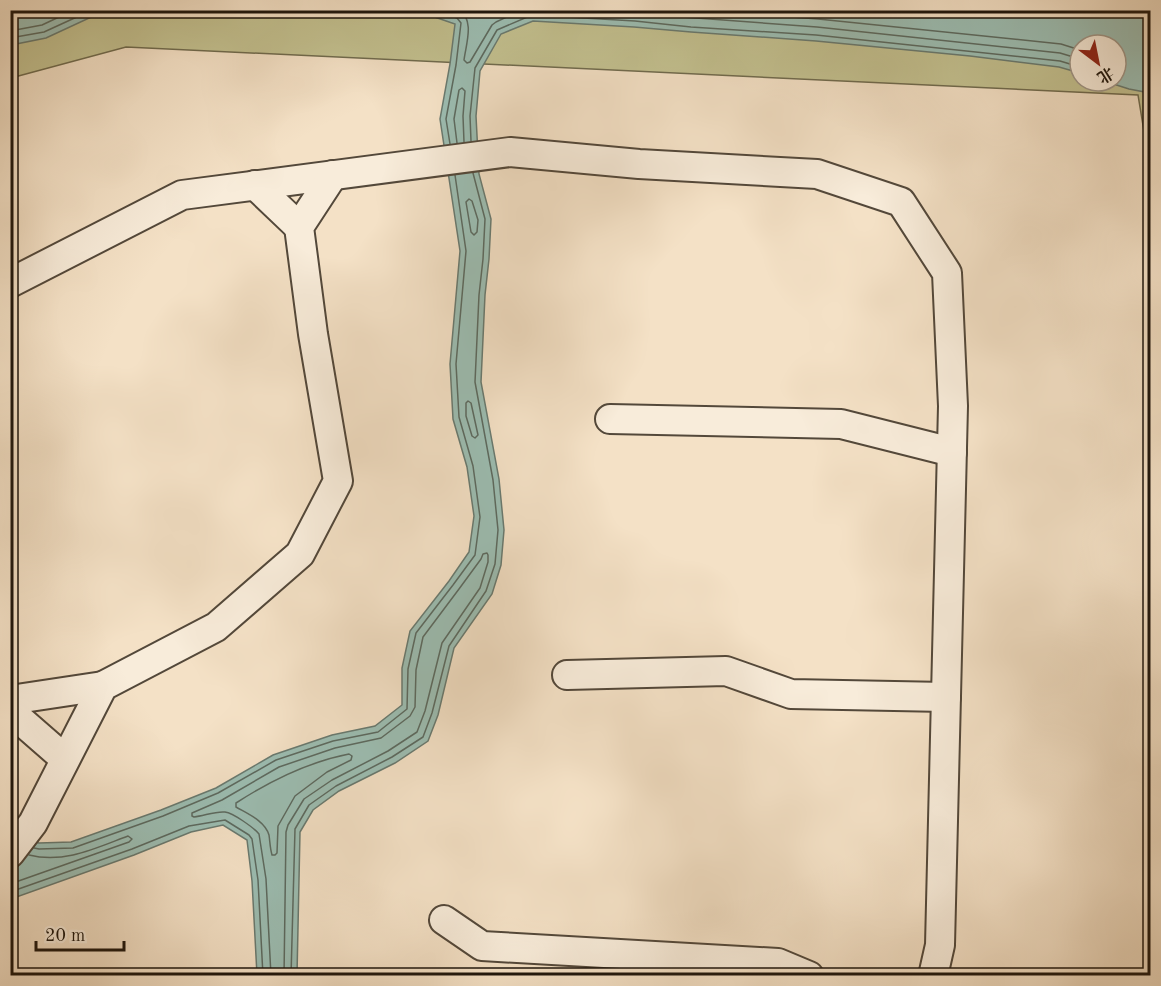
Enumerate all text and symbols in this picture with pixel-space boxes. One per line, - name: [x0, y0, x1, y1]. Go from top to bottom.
- north arrow: [1068, 33, 1128, 93]
- text: 北: [1094, 63, 1117, 87]
- scale bar: [36, 914, 124, 952]
- text: 20 m: [45, 927, 85, 945]

